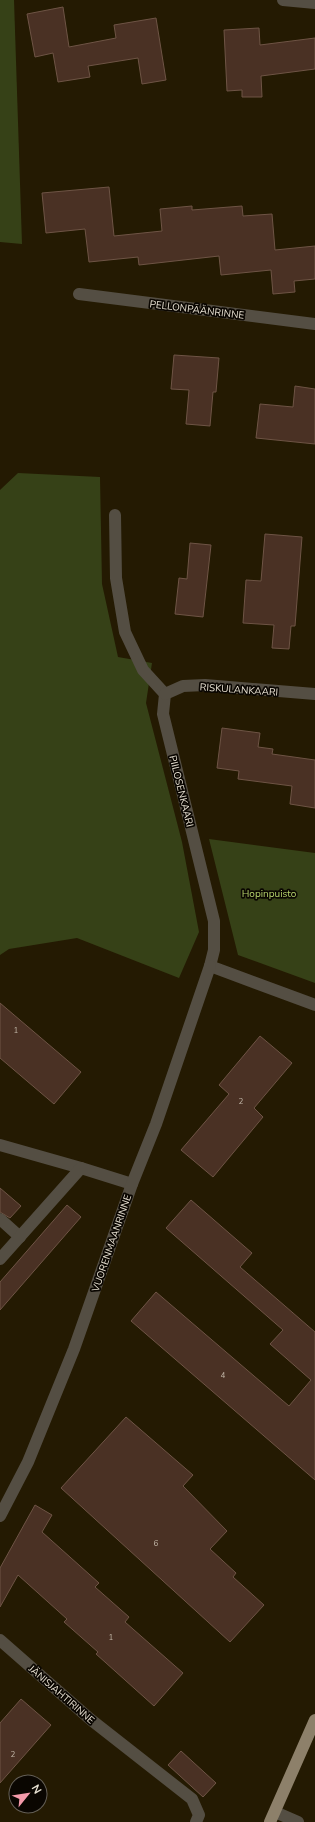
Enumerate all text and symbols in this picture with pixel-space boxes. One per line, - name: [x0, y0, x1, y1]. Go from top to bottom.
- street label: PELLONPÄÄNRINNE: [149, 297, 245, 323]
- street label: RISKULANKAARI: [199, 680, 279, 700]
- street label: PIILOSENKAARI: [165, 754, 197, 829]
- park label: Hopinpuisto: [242, 887, 297, 901]
- house number: 1: [14, 1025, 19, 1036]
- house number: 2: [239, 1096, 244, 1107]
- street label: VUORENMAANRINNE: [88, 1193, 135, 1295]
- house number: 4: [221, 1370, 226, 1381]
- house number: 6: [154, 1538, 159, 1549]
- house number: 1: [109, 1632, 114, 1643]
- street label: JÄNISJAHTIRINNE: [25, 1662, 97, 1727]
- house number: 2: [11, 1749, 16, 1760]
- north arrow: [8, 1774, 48, 1814]
- text: N: [28, 1782, 45, 1797]

